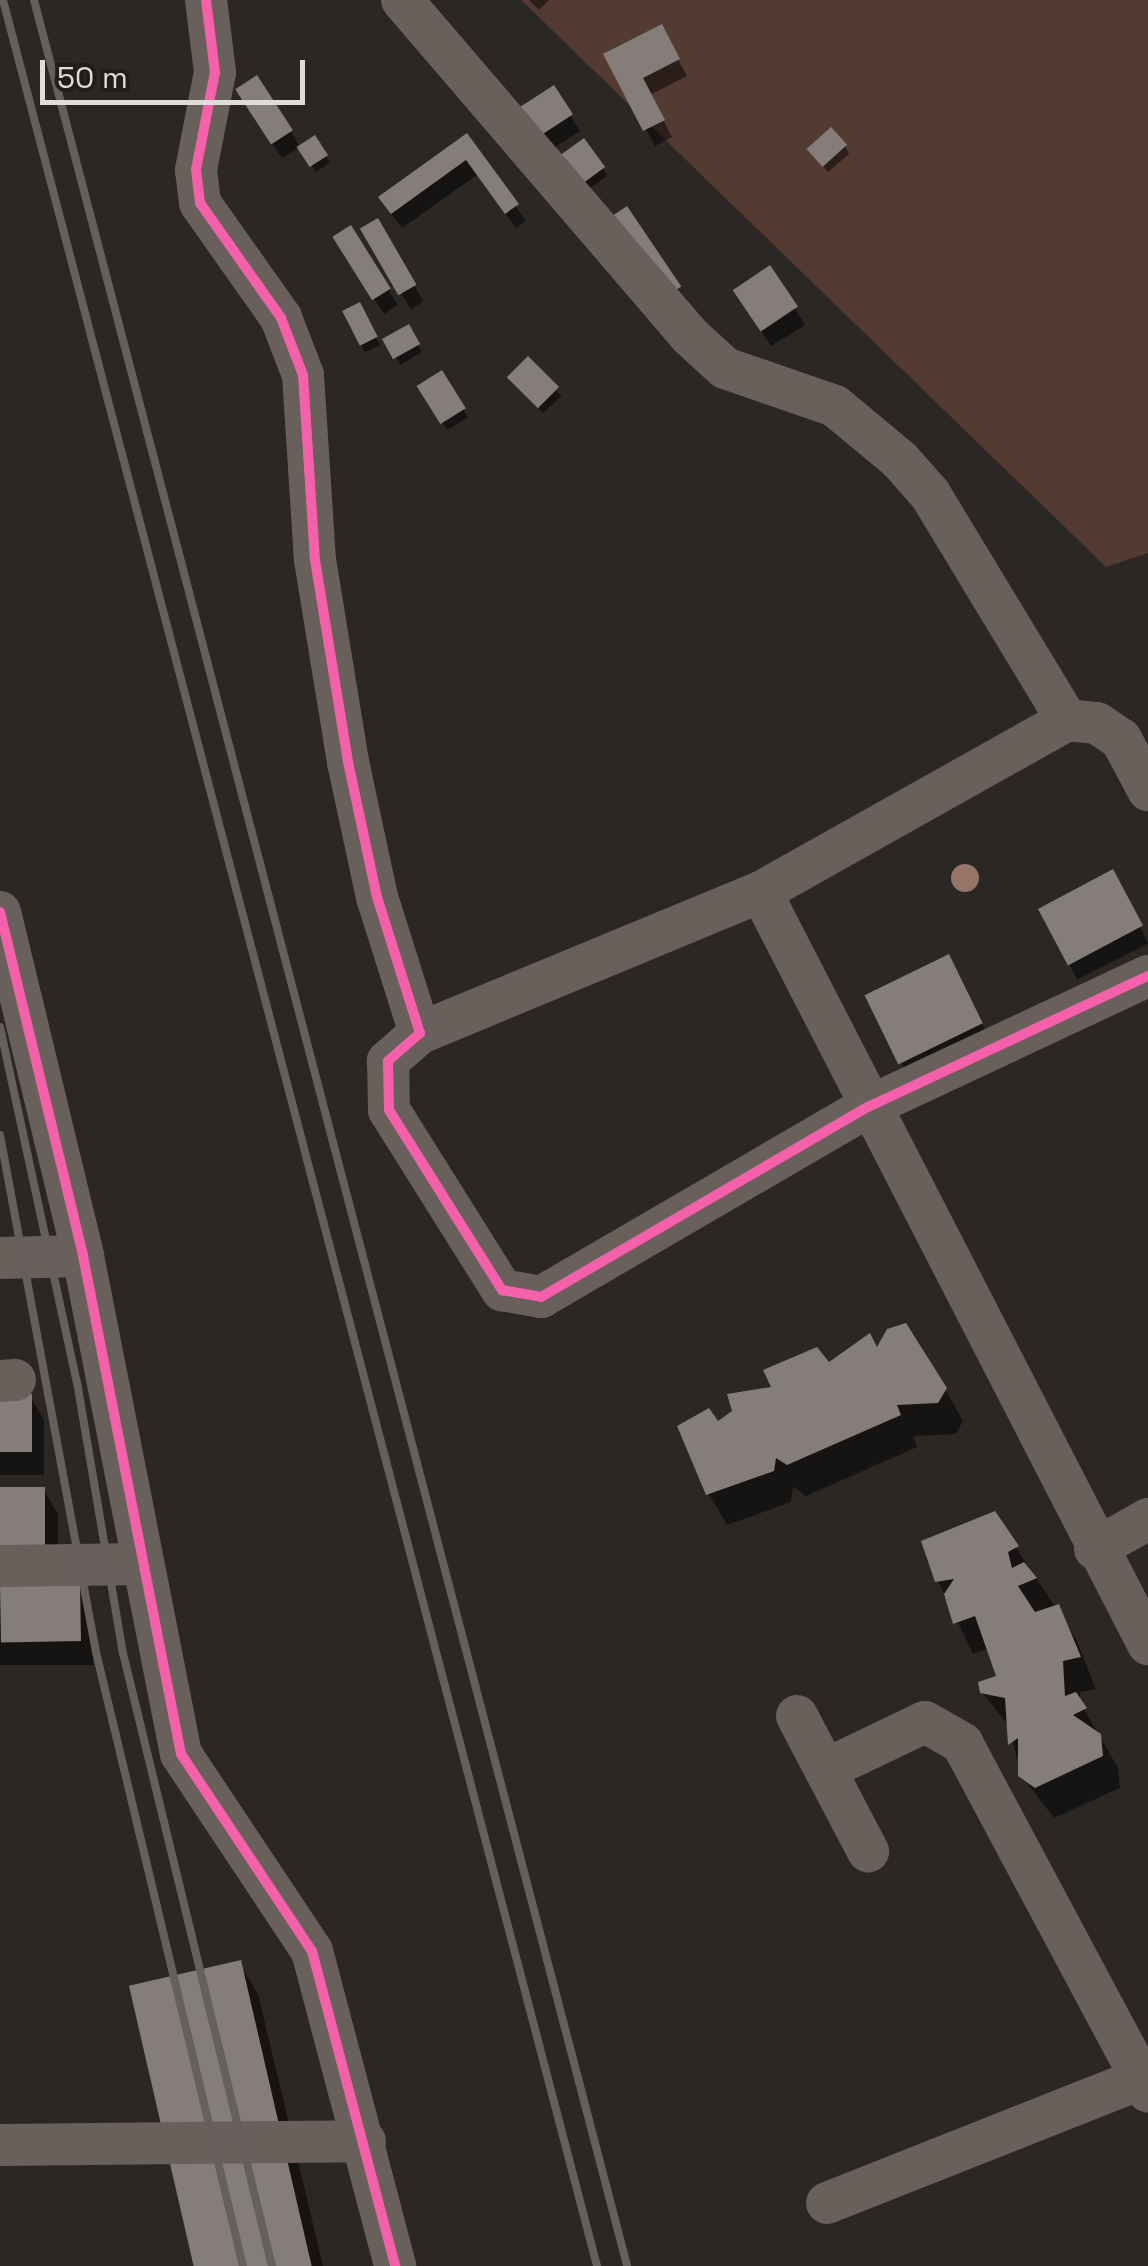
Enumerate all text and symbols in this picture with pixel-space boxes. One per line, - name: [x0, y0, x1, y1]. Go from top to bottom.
- scale bar: [45, 40, 310, 102]
- text: 50 m: [57, 58, 128, 97]

